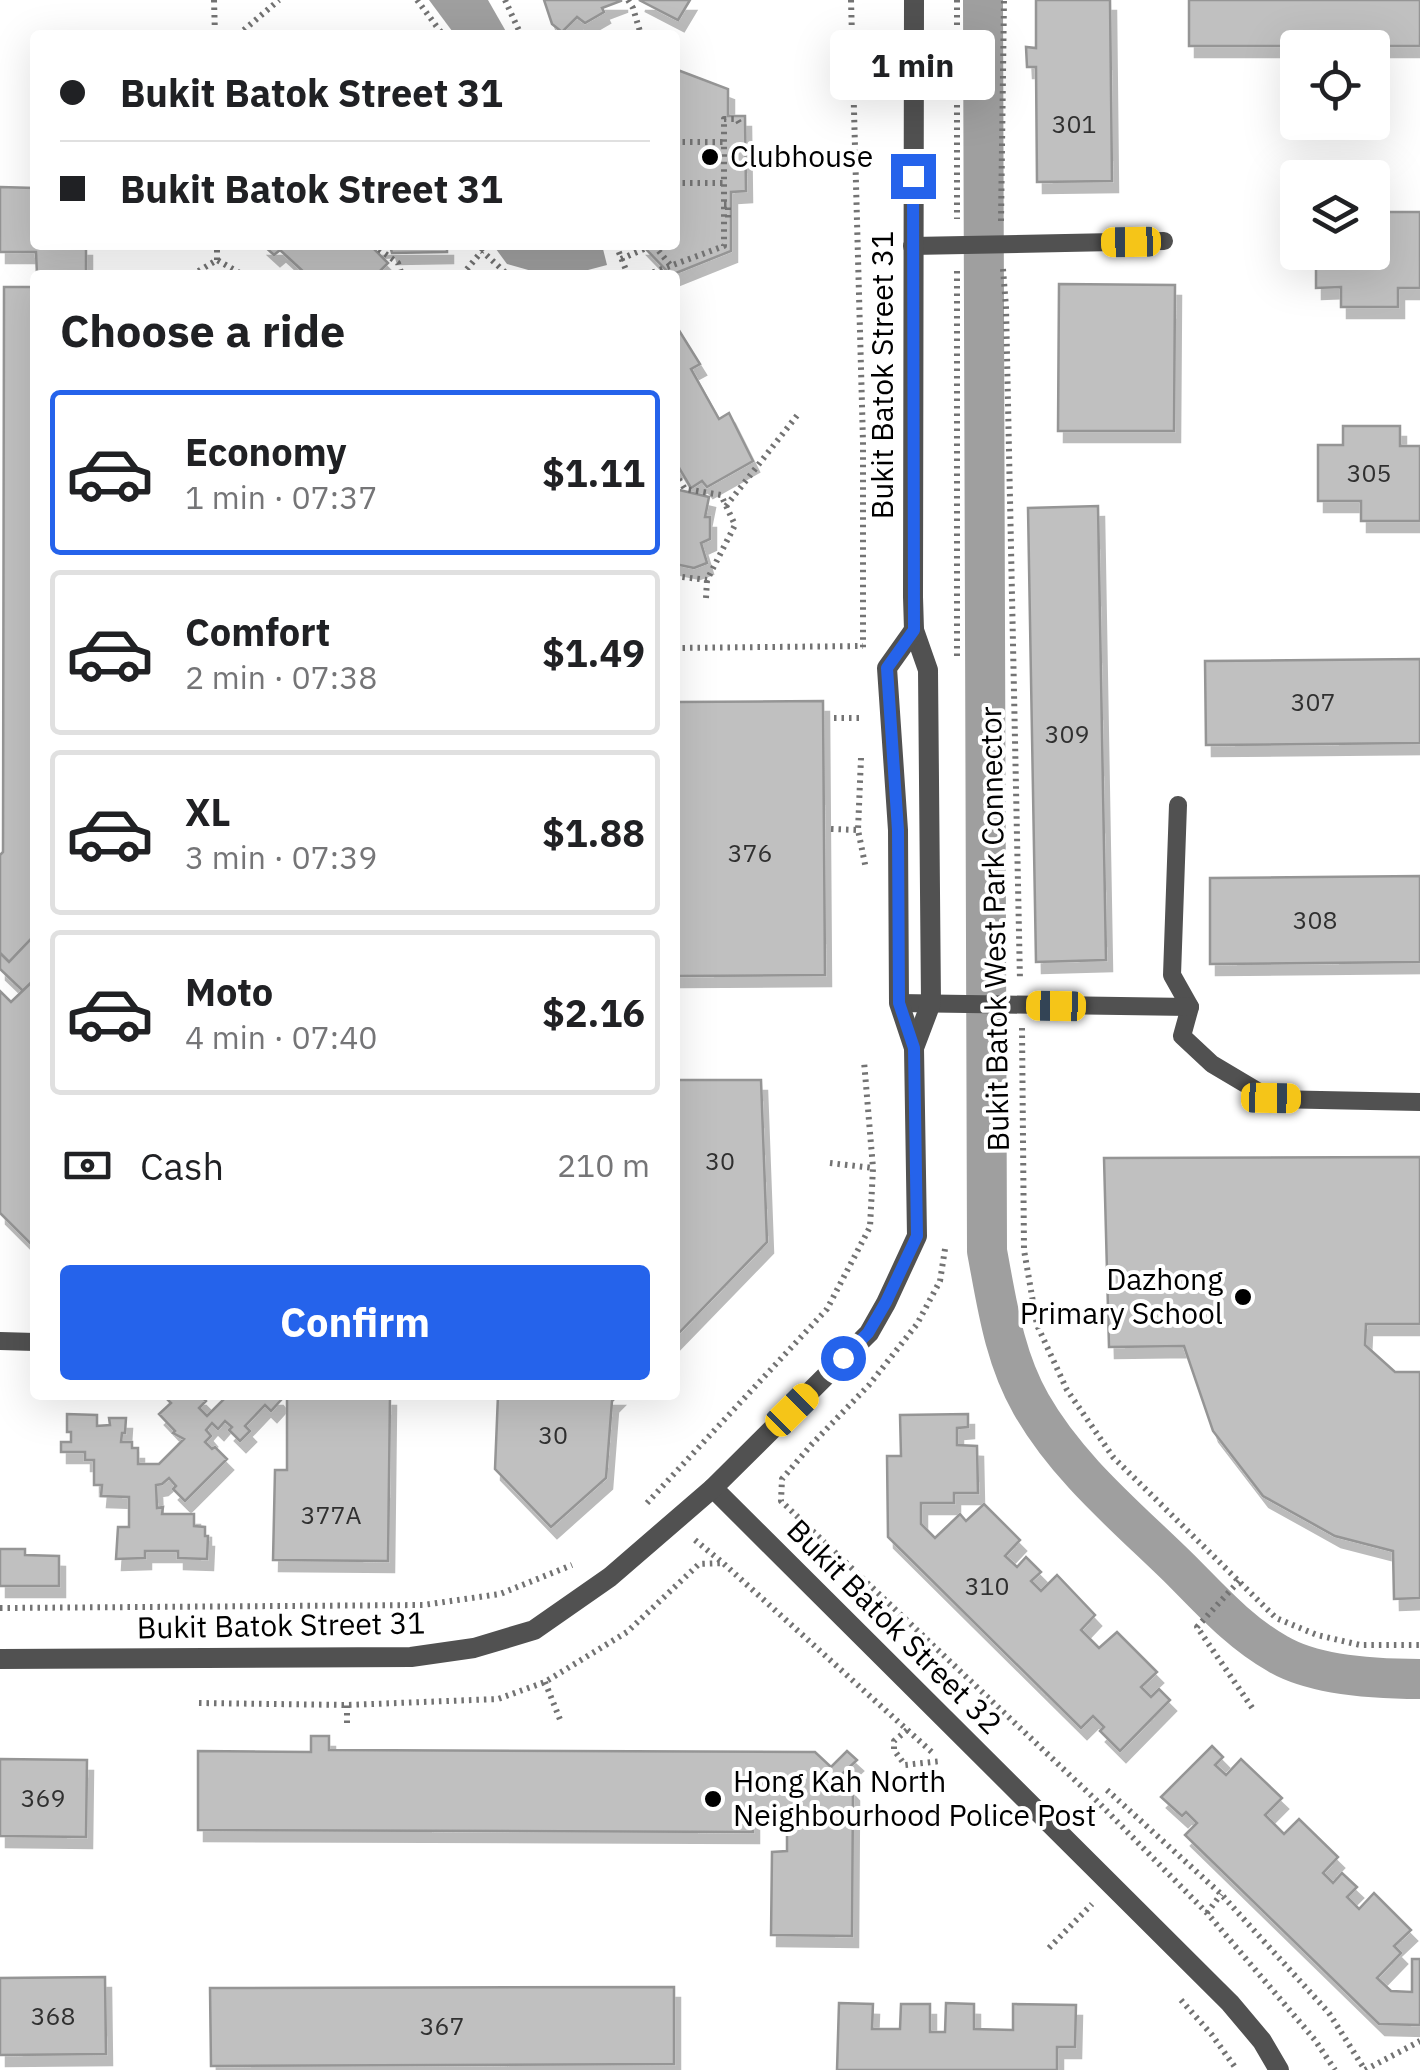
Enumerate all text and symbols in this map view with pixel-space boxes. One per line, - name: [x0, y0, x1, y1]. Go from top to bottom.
- map controls: [1280, 30, 1390, 270]
- button: locate: [1280, 30, 1390, 140]
- callout: 1 min: [830, 31, 996, 101]
- text: 1 min: [871, 44, 954, 86]
- text: Bukit Batok Street 31: [120, 68, 503, 117]
- house number: 301: [1051, 107, 1097, 140]
- place label: Clubhouse: [730, 136, 873, 175]
- marker: Clubhouse: [699, 146, 721, 168]
- route end: [891, 154, 936, 199]
- button: layers: [1280, 160, 1390, 270]
- text: Bukit Batok Street 31: [120, 164, 503, 213]
- car: [1101, 226, 1161, 258]
- street label: Bukit Batok Street 31: [862, 231, 901, 519]
- text: Choose a ride: [60, 301, 345, 359]
- text: Economy: [185, 427, 347, 476]
- icon: car: [65, 428, 155, 518]
- text: $1.11: [542, 448, 645, 497]
- house number: 305: [1346, 456, 1392, 489]
- text: 1 min · 07:37: [185, 476, 378, 518]
- text: Comfort: [185, 607, 330, 656]
- icon: car: [65, 608, 155, 698]
- text: $1.49: [542, 628, 645, 677]
- text: 2 min · 07:38: [185, 656, 378, 698]
- house number: 307: [1290, 685, 1336, 718]
- street label: Bukit Batok West Park Connector: [970, 706, 1017, 1152]
- house number: 309: [1044, 717, 1090, 750]
- text: XL: [185, 787, 231, 836]
- icon: car: [65, 788, 155, 878]
- text: $1.88: [542, 808, 645, 857]
- text: 3 min · 07:39: [185, 836, 378, 878]
- house number: 376: [727, 836, 773, 869]
- house number: 308: [1292, 903, 1338, 936]
- text: Moto: [185, 967, 273, 1016]
- icon: car: [65, 968, 155, 1058]
- text: $2.16: [542, 988, 645, 1037]
- car: [1026, 990, 1086, 1022]
- text: 4 min · 07:40: [185, 1016, 378, 1058]
- car: [1241, 1082, 1301, 1114]
- icon: cash: [60, 1138, 115, 1193]
- text: Cash: [140, 1141, 224, 1190]
- text: 210 m: [557, 1144, 650, 1186]
- house number: 30: [705, 1144, 735, 1177]
- place label: Dazhong Primary School: [1020, 1259, 1223, 1332]
- button: Confirm: [60, 1265, 650, 1380]
- marker: Dazhong Primary School: [1232, 1286, 1254, 1308]
- route start: [821, 1336, 866, 1381]
- car: [760, 1378, 824, 1442]
- house number: 30: [538, 1418, 568, 1451]
- house number: 377A: [300, 1498, 362, 1531]
- street label: Bukit Batok Street 32: [779, 1510, 1011, 1742]
- house number: 310: [964, 1569, 1010, 1602]
- street label: Bukit Batok Street 31: [136, 1602, 426, 1647]
- place label: Hong Kah North Neighbourhood Police Post: [733, 1761, 1096, 1834]
- house number: 369: [20, 1781, 66, 1814]
- marker: Hong Kah North Neighbourhood Police Post: [702, 1788, 724, 1810]
- house number: 368: [30, 1999, 76, 2032]
- house number: 367: [419, 2009, 465, 2042]

